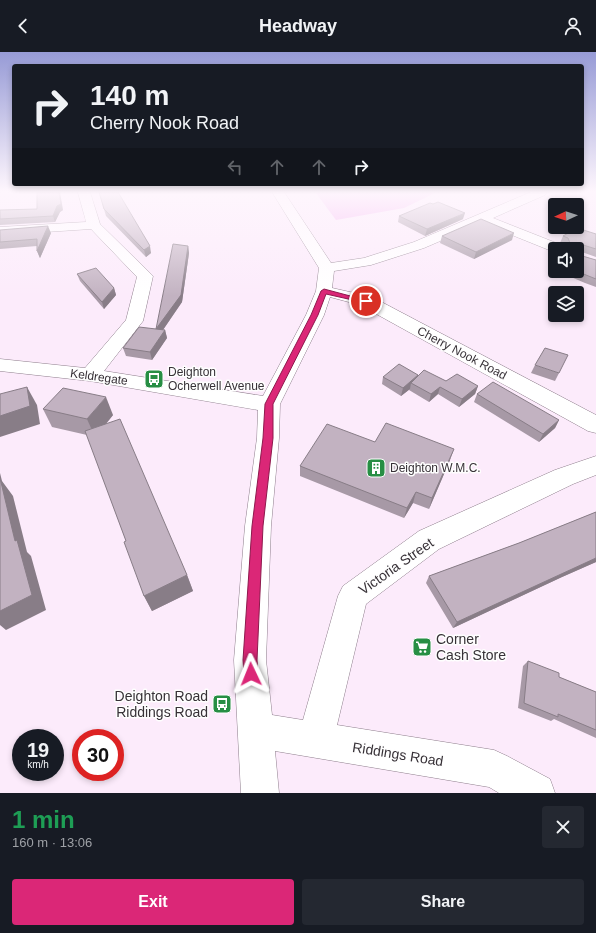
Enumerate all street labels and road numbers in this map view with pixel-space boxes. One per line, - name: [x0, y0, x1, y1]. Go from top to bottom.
- street label: Cherry Nook Road: [415, 323, 509, 383]
- street label: Keldregate: [69, 366, 129, 388]
- street label: Victoria Street: [356, 534, 437, 598]
- street label: Riddings Road: [351, 739, 445, 769]

